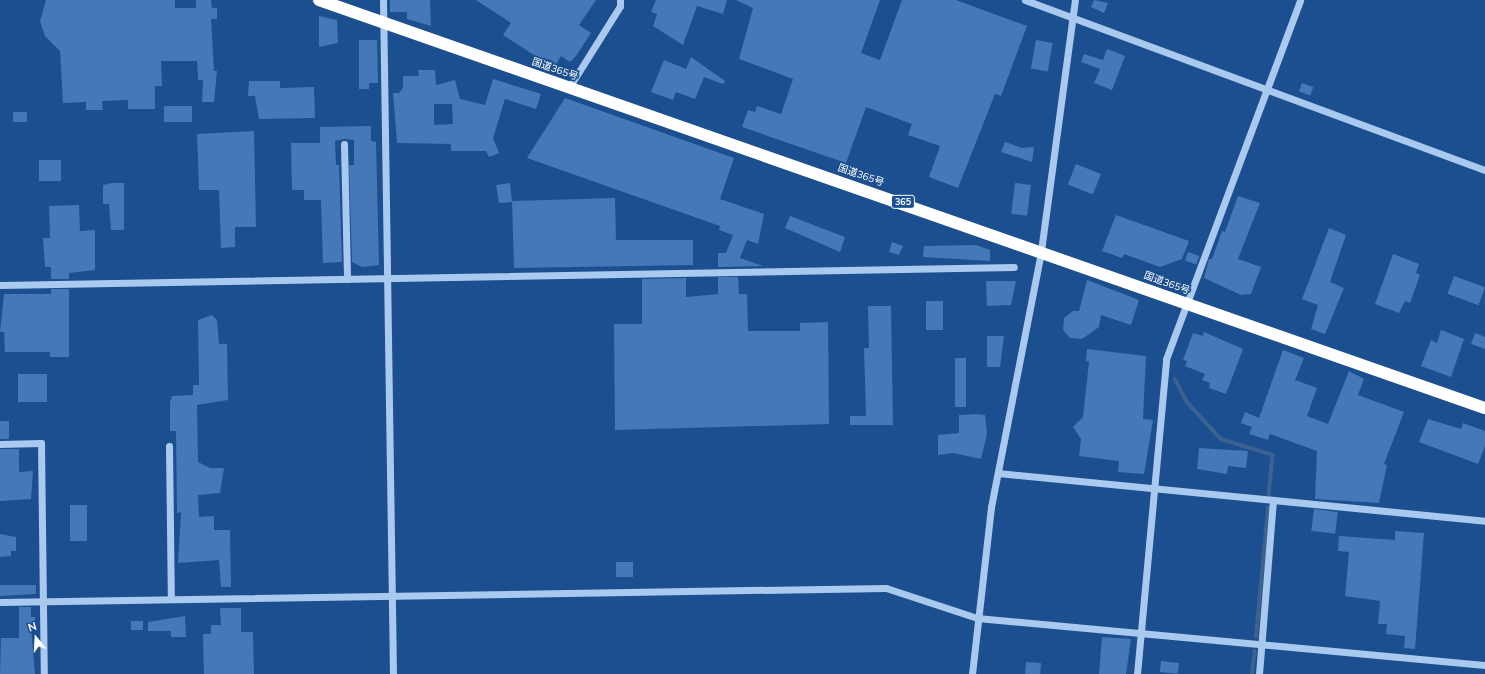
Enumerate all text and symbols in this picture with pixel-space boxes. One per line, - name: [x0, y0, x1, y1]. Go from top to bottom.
- street label: 国道365号: [530, 56, 580, 82]
- street label: 国道365号: [836, 162, 886, 188]
- road number: 365: [890, 195, 916, 209]
- street label: 国道365号: [1142, 269, 1192, 297]
- north arrow: [16, 618, 56, 658]
- text: N: [26, 619, 38, 635]

